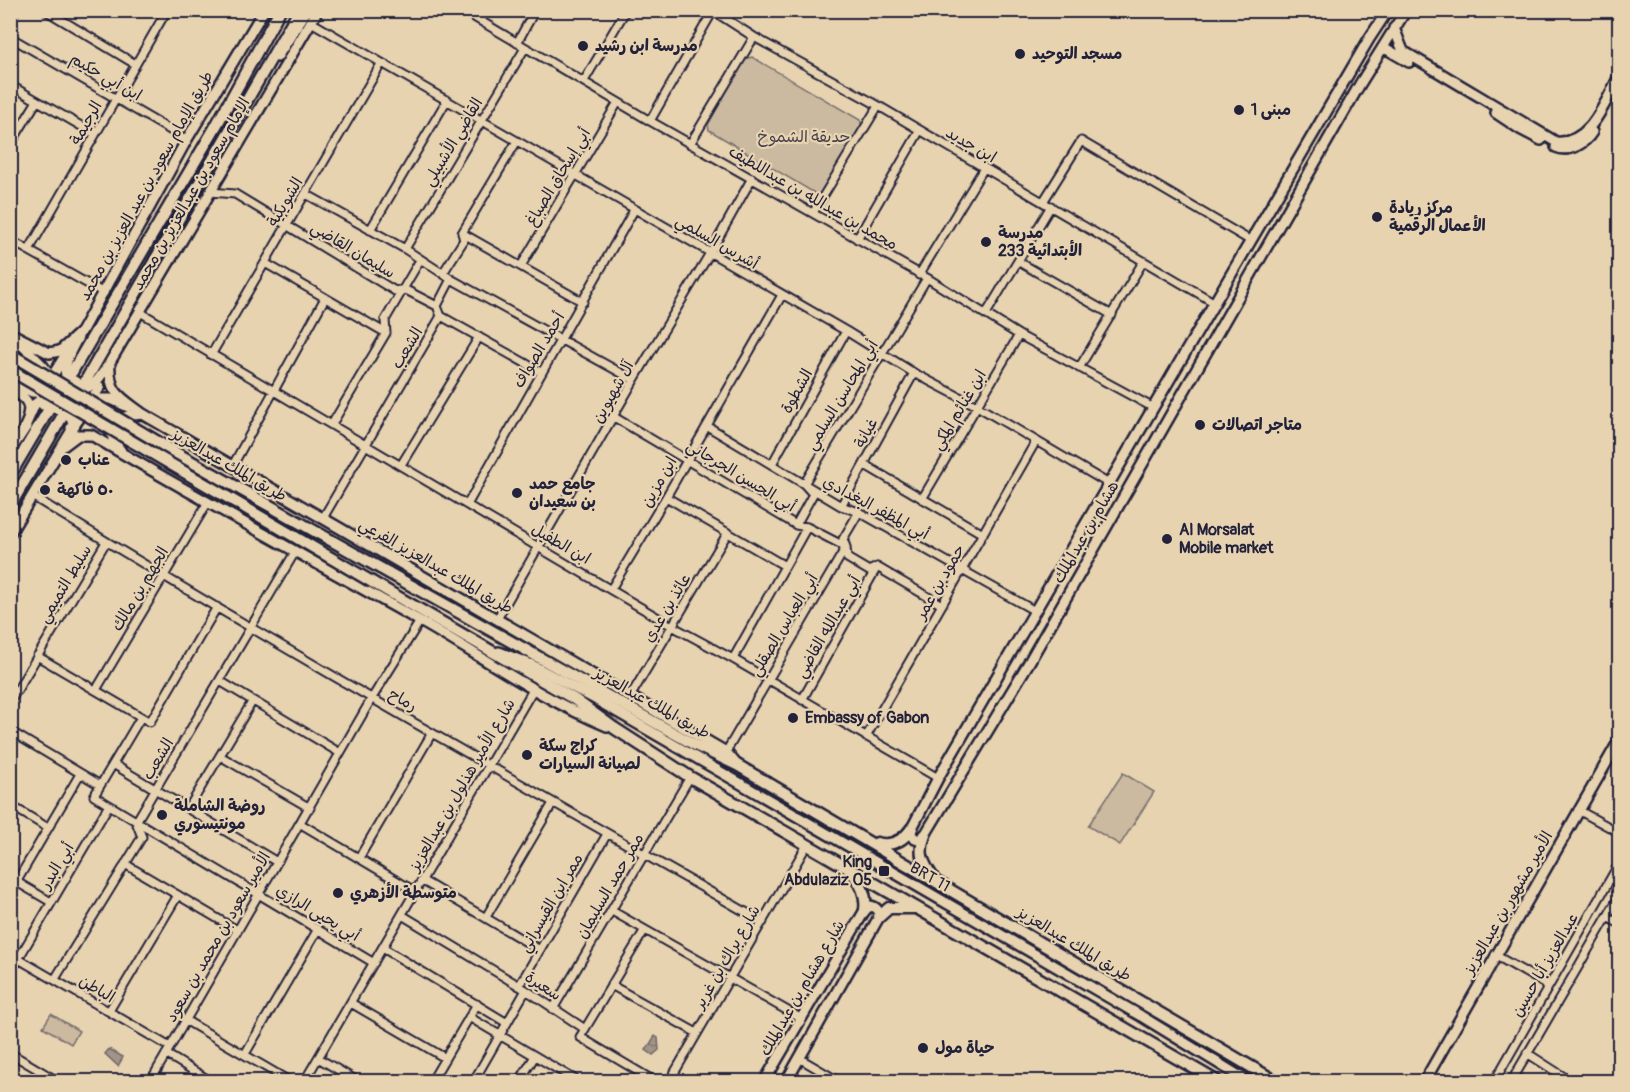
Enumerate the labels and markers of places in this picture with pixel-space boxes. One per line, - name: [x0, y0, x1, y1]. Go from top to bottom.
- place label: مدرسة ابن رشيد: [595, 36, 698, 56]
- marker: مدرسة ابن رشيد: [576, 39, 590, 53]
- place label: مسجد التوحيد: [1032, 44, 1122, 64]
- marker: مسجد التوحيد: [1013, 47, 1027, 61]
- place label: مبنى 1: [1251, 100, 1291, 120]
- marker: مبنى 1: [1232, 103, 1246, 117]
- place label: مركز ريادة الأعمال الرقمية: [1389, 198, 1486, 236]
- marker: مركز ريادة الأعمال الرقمية: [1370, 210, 1384, 224]
- place label: مدرسة الأبتدائية 233: [998, 223, 1082, 261]
- marker: مدرسة الأبتدائية 233: [979, 235, 993, 249]
- place label: متاجر اتصالات: [1212, 415, 1302, 435]
- marker: متاجر اتصالات: [1193, 418, 1207, 432]
- place label: عناب: [78, 450, 110, 470]
- marker: عناب: [59, 453, 73, 467]
- place label: جامع حمد بن سعيدان: [529, 474, 596, 512]
- place label: ٥٠ فاكهة: [57, 480, 113, 500]
- marker: ٥٠ فاكهة: [38, 483, 52, 497]
- marker: جامع حمد بن سعيدان: [510, 486, 524, 500]
- place label: Al Morsalat Mobile market: [1179, 520, 1274, 558]
- marker: Al Morsalat Mobile market: [1160, 532, 1174, 546]
- place label: Embassy of Gabon: [805, 708, 929, 728]
- marker: Embassy of Gabon: [786, 711, 800, 725]
- place label: كراج سكة لصيانة السيارات: [539, 736, 641, 774]
- marker: كراج سكة لصيانة السيارات: [520, 748, 534, 762]
- place label: روضة الشاملة مونتيسوري: [174, 796, 265, 836]
- marker: روضة الشاملة مونتيسوري: [155, 808, 169, 822]
- place label: King Abdulaziz 05: [784, 852, 872, 890]
- marker: King Abdulaziz 05: [877, 864, 891, 878]
- place label: متوسطة الأزهري: [350, 881, 457, 905]
- marker: متوسطة الأزهري: [331, 886, 345, 900]
- place label: حياة مول: [935, 1038, 994, 1058]
- marker: حياة مول: [916, 1041, 930, 1055]

